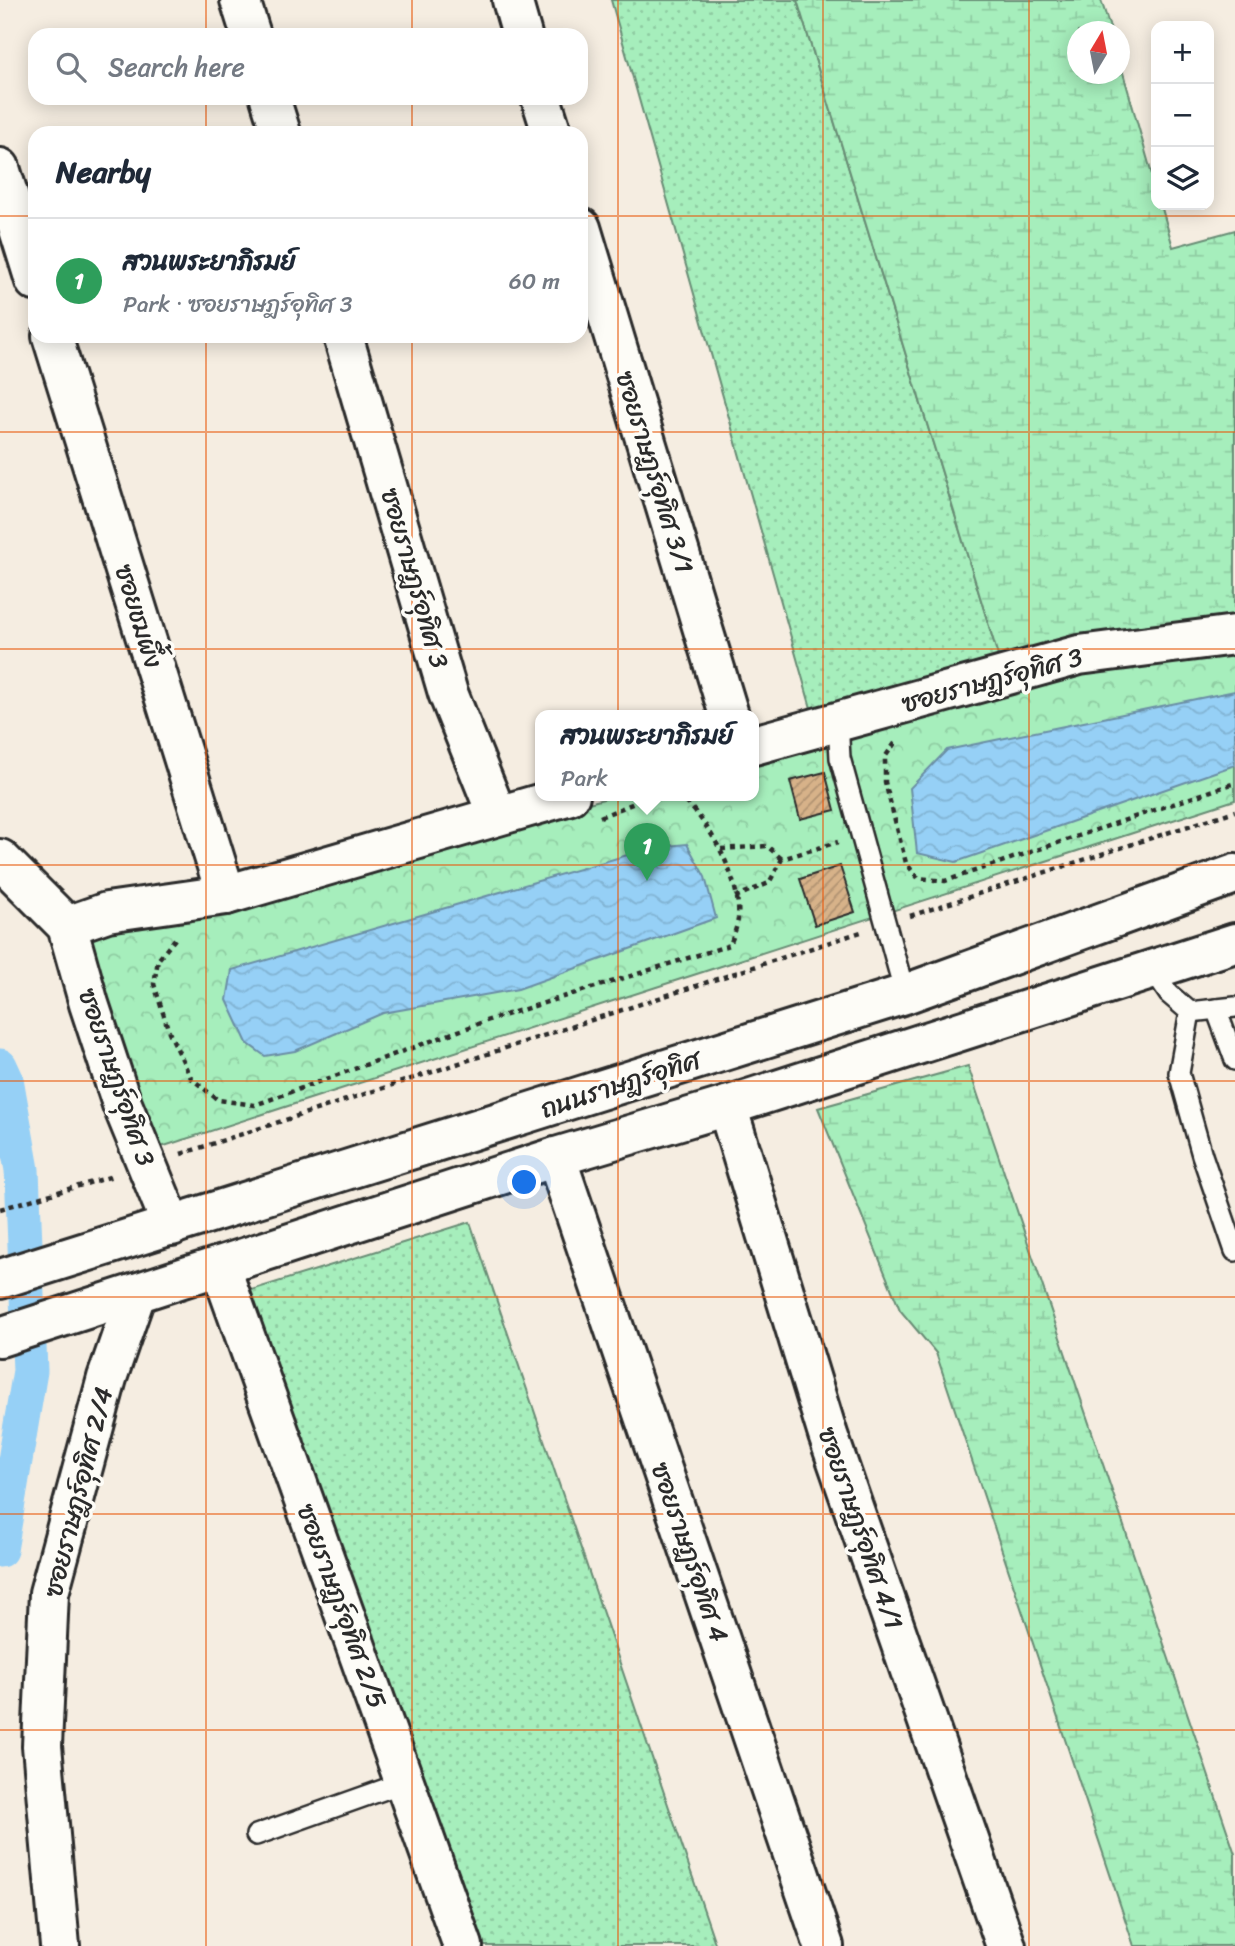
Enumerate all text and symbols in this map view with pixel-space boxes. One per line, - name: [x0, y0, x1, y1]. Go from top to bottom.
- north arrow: [1067, 21, 1130, 84]
- map controls: [1151, 21, 1214, 210]
- button: +: [1151, 21, 1214, 84]
- search box: [28, 28, 588, 105]
- text: Search here: [108, 44, 245, 90]
- icon: search: [52, 48, 90, 86]
- button: −: [1151, 84, 1214, 147]
- text: Nearby: [56, 145, 151, 199]
- button: layers: [1151, 147, 1214, 210]
- text: สวนพระยาภิรมย์: [123, 238, 296, 284]
- text: 1: [74, 261, 84, 302]
- text: 60 m: [509, 261, 560, 302]
- text: Park · ซอยราษฎร์อุทิศ 3: [123, 284, 352, 325]
- street label: ซอยราษฎร์อุทิศ 3/1: [602, 365, 708, 579]
- street label: ซอยราษฎร์อุทิศ 3: [367, 482, 463, 674]
- street label: ซอยชมผึ้ง: [101, 558, 177, 674]
- street label: ซอยราษฎร์อุทิศ 3: [896, 634, 1088, 726]
- popup: [535, 710, 759, 801]
- text: สวนพระยาภิรมย์: [561, 712, 733, 758]
- text: Park: [561, 758, 608, 799]
- pin: 1: [624, 823, 670, 881]
- street label: ซอยราษฎร์อุทิศ 3: [65, 982, 169, 1172]
- street label: ถนนราษฎร์อุทิศ: [534, 1036, 709, 1131]
- your location: [507, 1165, 541, 1199]
- street label: ซอยราษฎร์อุทิศ 2/4: [30, 1382, 126, 1602]
- street label: ซอยราษฎร์อุทิศ 4/1: [805, 1420, 917, 1636]
- street label: ซอยราษฎร์อุทิศ 4: [638, 1456, 742, 1648]
- street label: ซอยราษฎร์อุทิศ 2/5: [284, 1497, 400, 1715]

